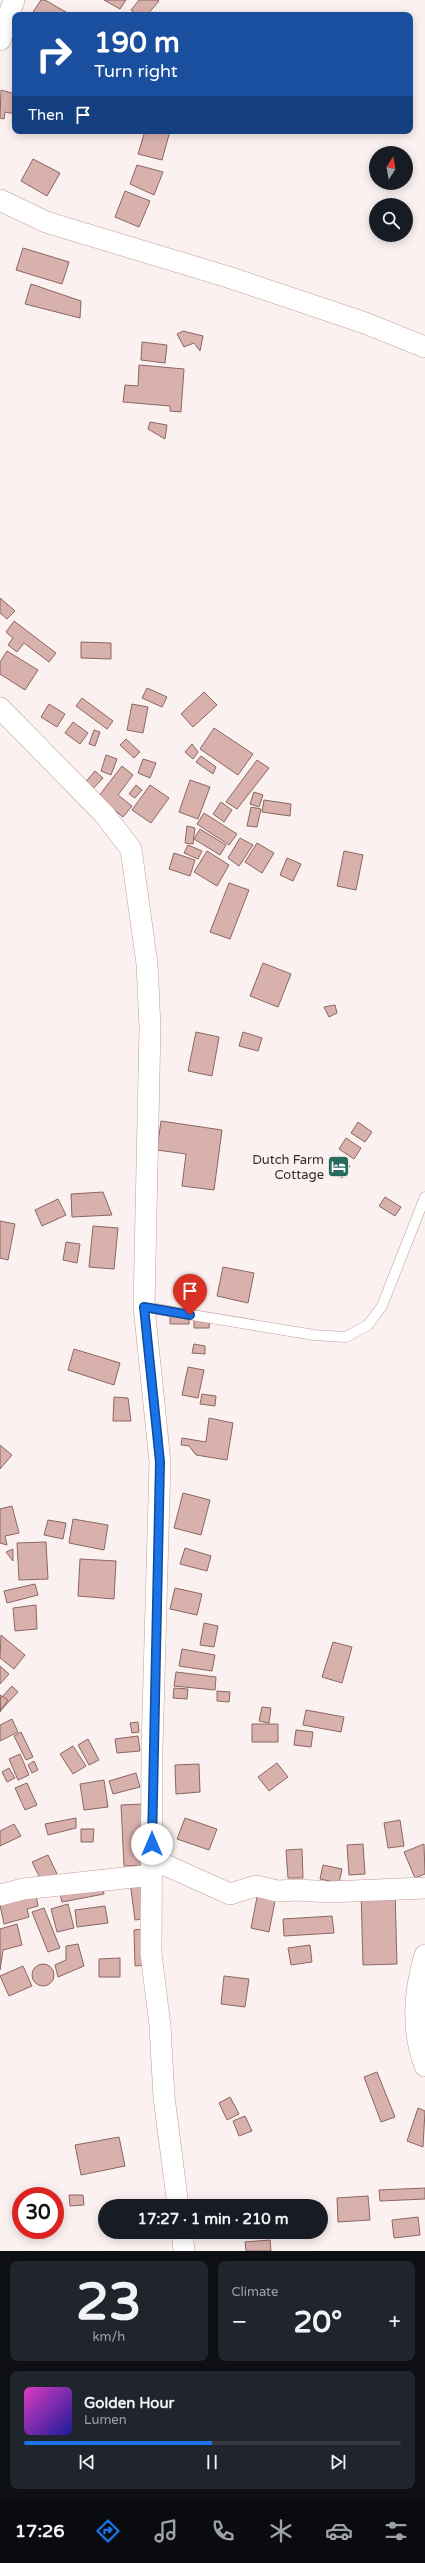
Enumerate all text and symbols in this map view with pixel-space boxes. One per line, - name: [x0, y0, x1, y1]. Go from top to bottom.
- text: 190 m: [94, 26, 180, 60]
- icon: right: [28, 28, 80, 80]
- text: Turn right: [94, 60, 178, 82]
- icon: arrive: [72, 104, 94, 126]
- text: Then: [28, 106, 64, 124]
- north arrow: [369, 146, 413, 190]
- map controls: [369, 146, 413, 242]
- button: search: [369, 198, 413, 242]
- place label: Dutch Farm Cottage: [252, 1152, 324, 1183]
- hotel icon: Dutch Farm Cottage: [326, 1154, 352, 1180]
- pin: [173, 1274, 207, 1315]
- icon: arrive: [179, 1280, 201, 1302]
- position arrow: [131, 1823, 173, 1865]
- speed limit sign: 30: [12, 2187, 64, 2239]
- text: 17:27 · 1 min · 210 m: [138, 2210, 288, 2228]
- text: 23: [76, 2271, 141, 2334]
- text: Climate: [232, 2284, 278, 2300]
- text: 20°: [293, 2304, 342, 2341]
- text: −: [232, 2309, 247, 2335]
- text: +: [389, 2309, 401, 2335]
- text: km/h: [92, 2329, 125, 2345]
- text: Golden Hour: [84, 2394, 174, 2412]
- text: Lumen: [84, 2412, 127, 2428]
- icon: previous: [76, 2451, 98, 2473]
- icon: pause: [201, 2451, 223, 2473]
- icon: next: [327, 2451, 349, 2473]
- icon: directions: [94, 2517, 122, 2545]
- icon: music: [152, 2517, 180, 2545]
- icon: phone: [209, 2517, 237, 2545]
- icon: climate: [267, 2517, 295, 2545]
- icon: car: [325, 2517, 353, 2545]
- icon: filters: [382, 2517, 410, 2545]
- text: 17:26: [15, 2520, 65, 2542]

